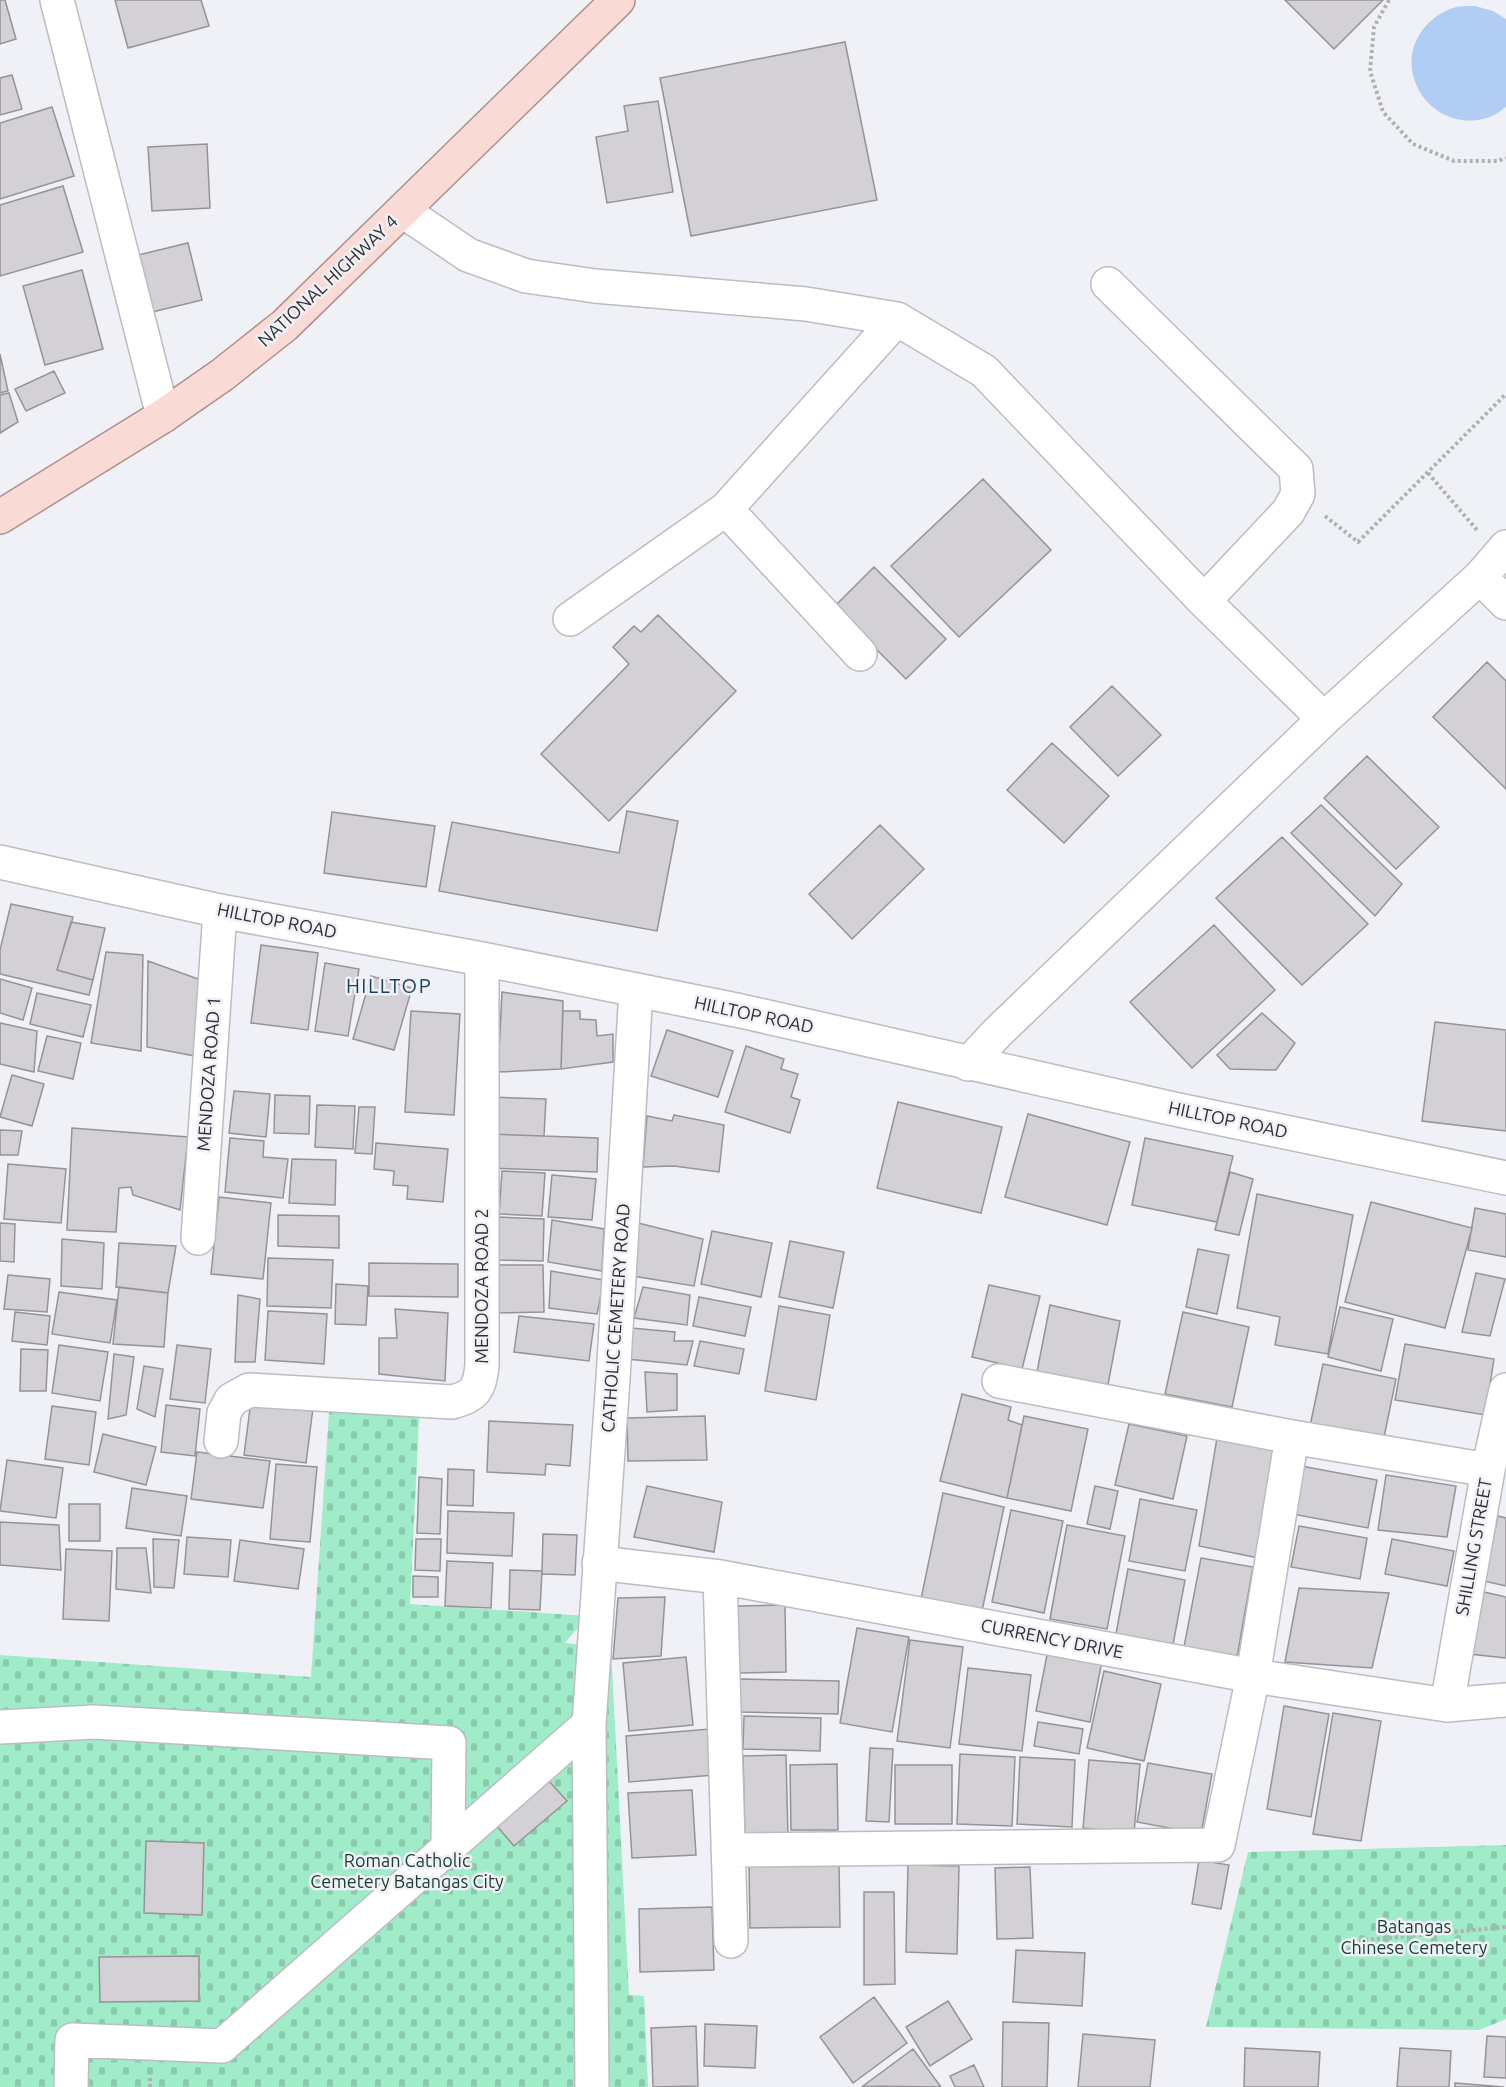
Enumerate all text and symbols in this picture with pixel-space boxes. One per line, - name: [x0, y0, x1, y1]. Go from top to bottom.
- street label: NATIONAL HIGHWAY 4: [254, 210, 401, 350]
- street label: HILLTOP ROAD: [216, 899, 339, 941]
- district label: HILLTOP: [346, 974, 432, 997]
- street label: HILLTOP ROAD: [693, 992, 816, 1036]
- street label: MENDOZA ROAD 1: [193, 996, 223, 1152]
- street label: HILLTOP ROAD: [1167, 1097, 1290, 1141]
- street label: CATHOLIC CEMETERY ROAD: [597, 1203, 633, 1433]
- street label: MENDOZA ROAD 2: [471, 1208, 491, 1364]
- street label: SHILLING STREET: [1451, 1477, 1495, 1617]
- street label: CURRENCY DRIVE: [979, 1614, 1125, 1662]
- park label: Roman Catholic Cemetery Batangas City: [310, 1850, 504, 1891]
- park label: Batangas Chinese Cemetery: [1340, 1916, 1488, 1957]

